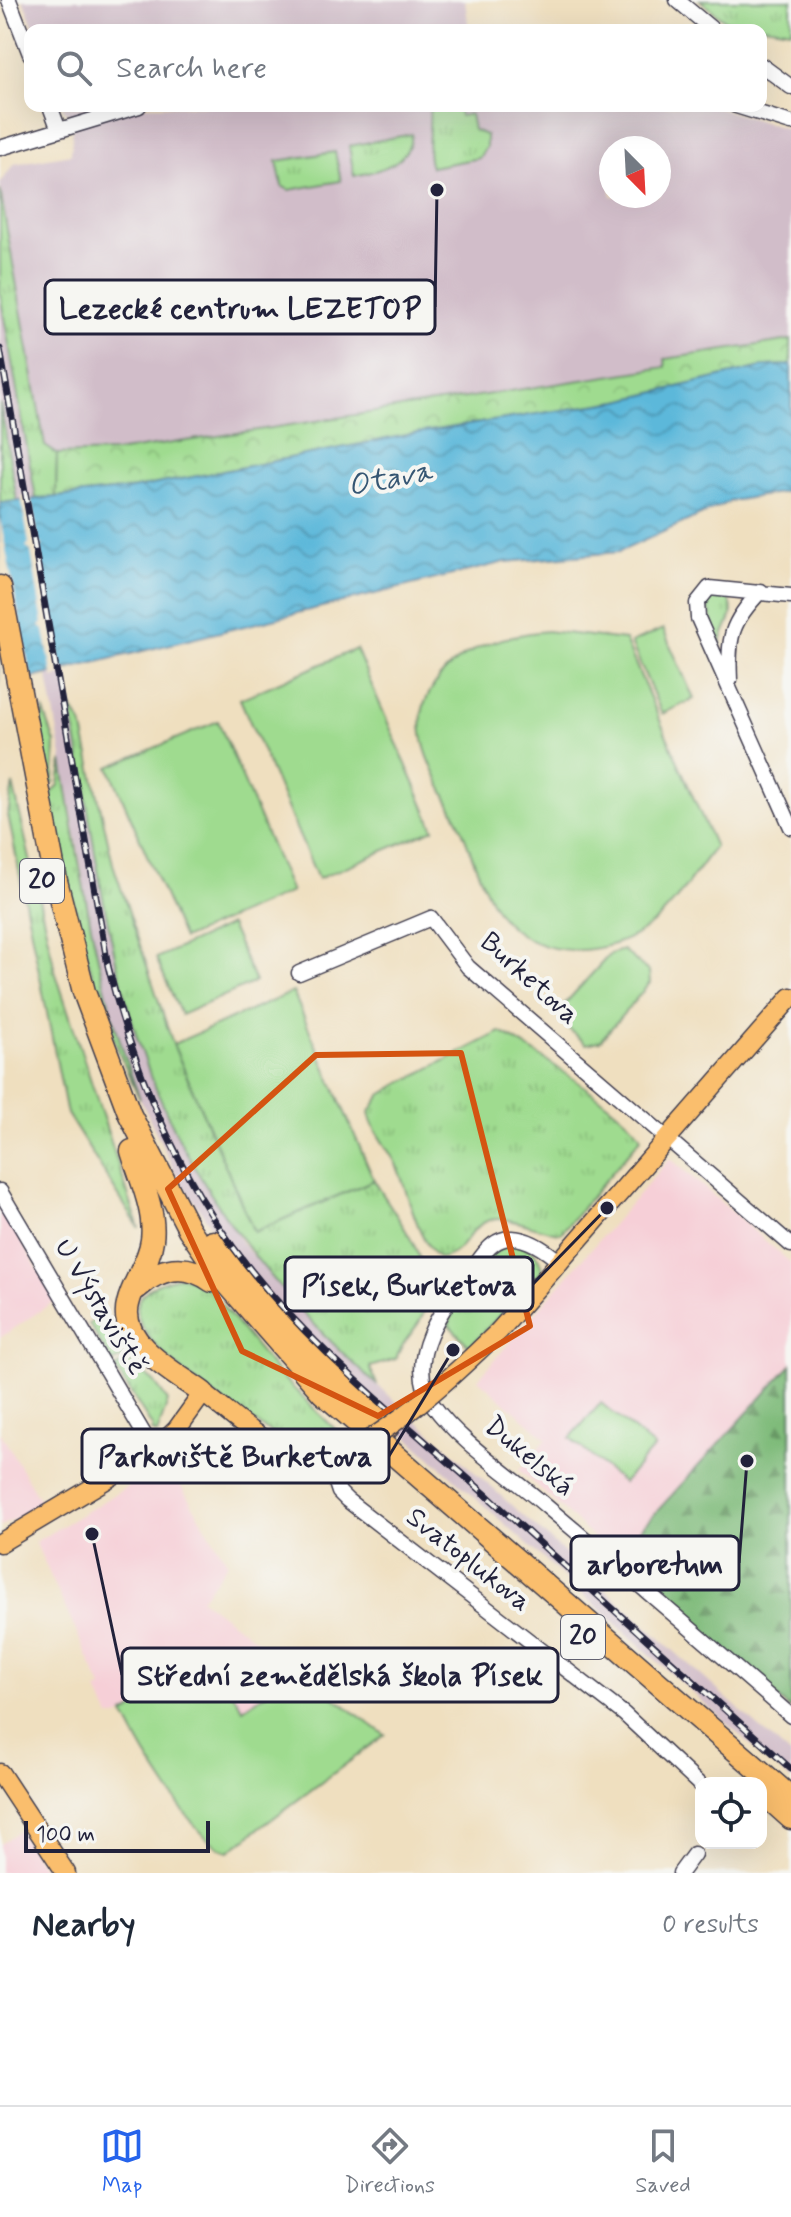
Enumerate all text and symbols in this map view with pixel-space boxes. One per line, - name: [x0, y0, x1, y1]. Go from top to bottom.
- search box: [24, 24, 767, 112]
- icon: search: [52, 46, 96, 90]
- text: Search here: [116, 49, 267, 88]
- north arrow: [599, 136, 671, 208]
- callout: Lezecké centrum LEZETOP: [45, 280, 435, 334]
- text: Lezecké centrum LEZETOP: [59, 290, 421, 329]
- water label: Otava: [345, 452, 436, 506]
- road number: 20: [20, 859, 64, 903]
- street label: Burketova: [471, 924, 587, 1034]
- street label: U Výstaviště: [45, 1232, 155, 1382]
- callout: Písek, Burketova: [285, 1257, 533, 1311]
- text: Písek, Burketova: [301, 1267, 517, 1306]
- street label: Dukelská: [476, 1408, 582, 1506]
- callout: Parkoviště Burketova: [82, 1429, 389, 1483]
- text: Parkoviště Burketova: [98, 1438, 372, 1477]
- street label: Svatoplukova: [398, 1500, 538, 1620]
- callout: arboretum: [571, 1536, 739, 1590]
- text: arboretum: [587, 1546, 723, 1585]
- road number: 20: [561, 1615, 605, 1659]
- callout: Střední zemědělská škola Písek: [122, 1648, 558, 1702]
- text: Střední zemědělská škola Písek: [137, 1657, 543, 1696]
- map controls: [695, 1777, 767, 1849]
- button: locate: [695, 1777, 767, 1849]
- scale bar: [24, 1817, 210, 1853]
- text: 100 m: [36, 1821, 95, 1849]
- text: Nearby: [32, 1903, 136, 1948]
- text: 0 results: [662, 1908, 759, 1942]
- tab: Map: [100, 2124, 144, 2200]
- tab: Directions: [344, 2124, 435, 2200]
- tab: Saved: [635, 2124, 691, 2200]

